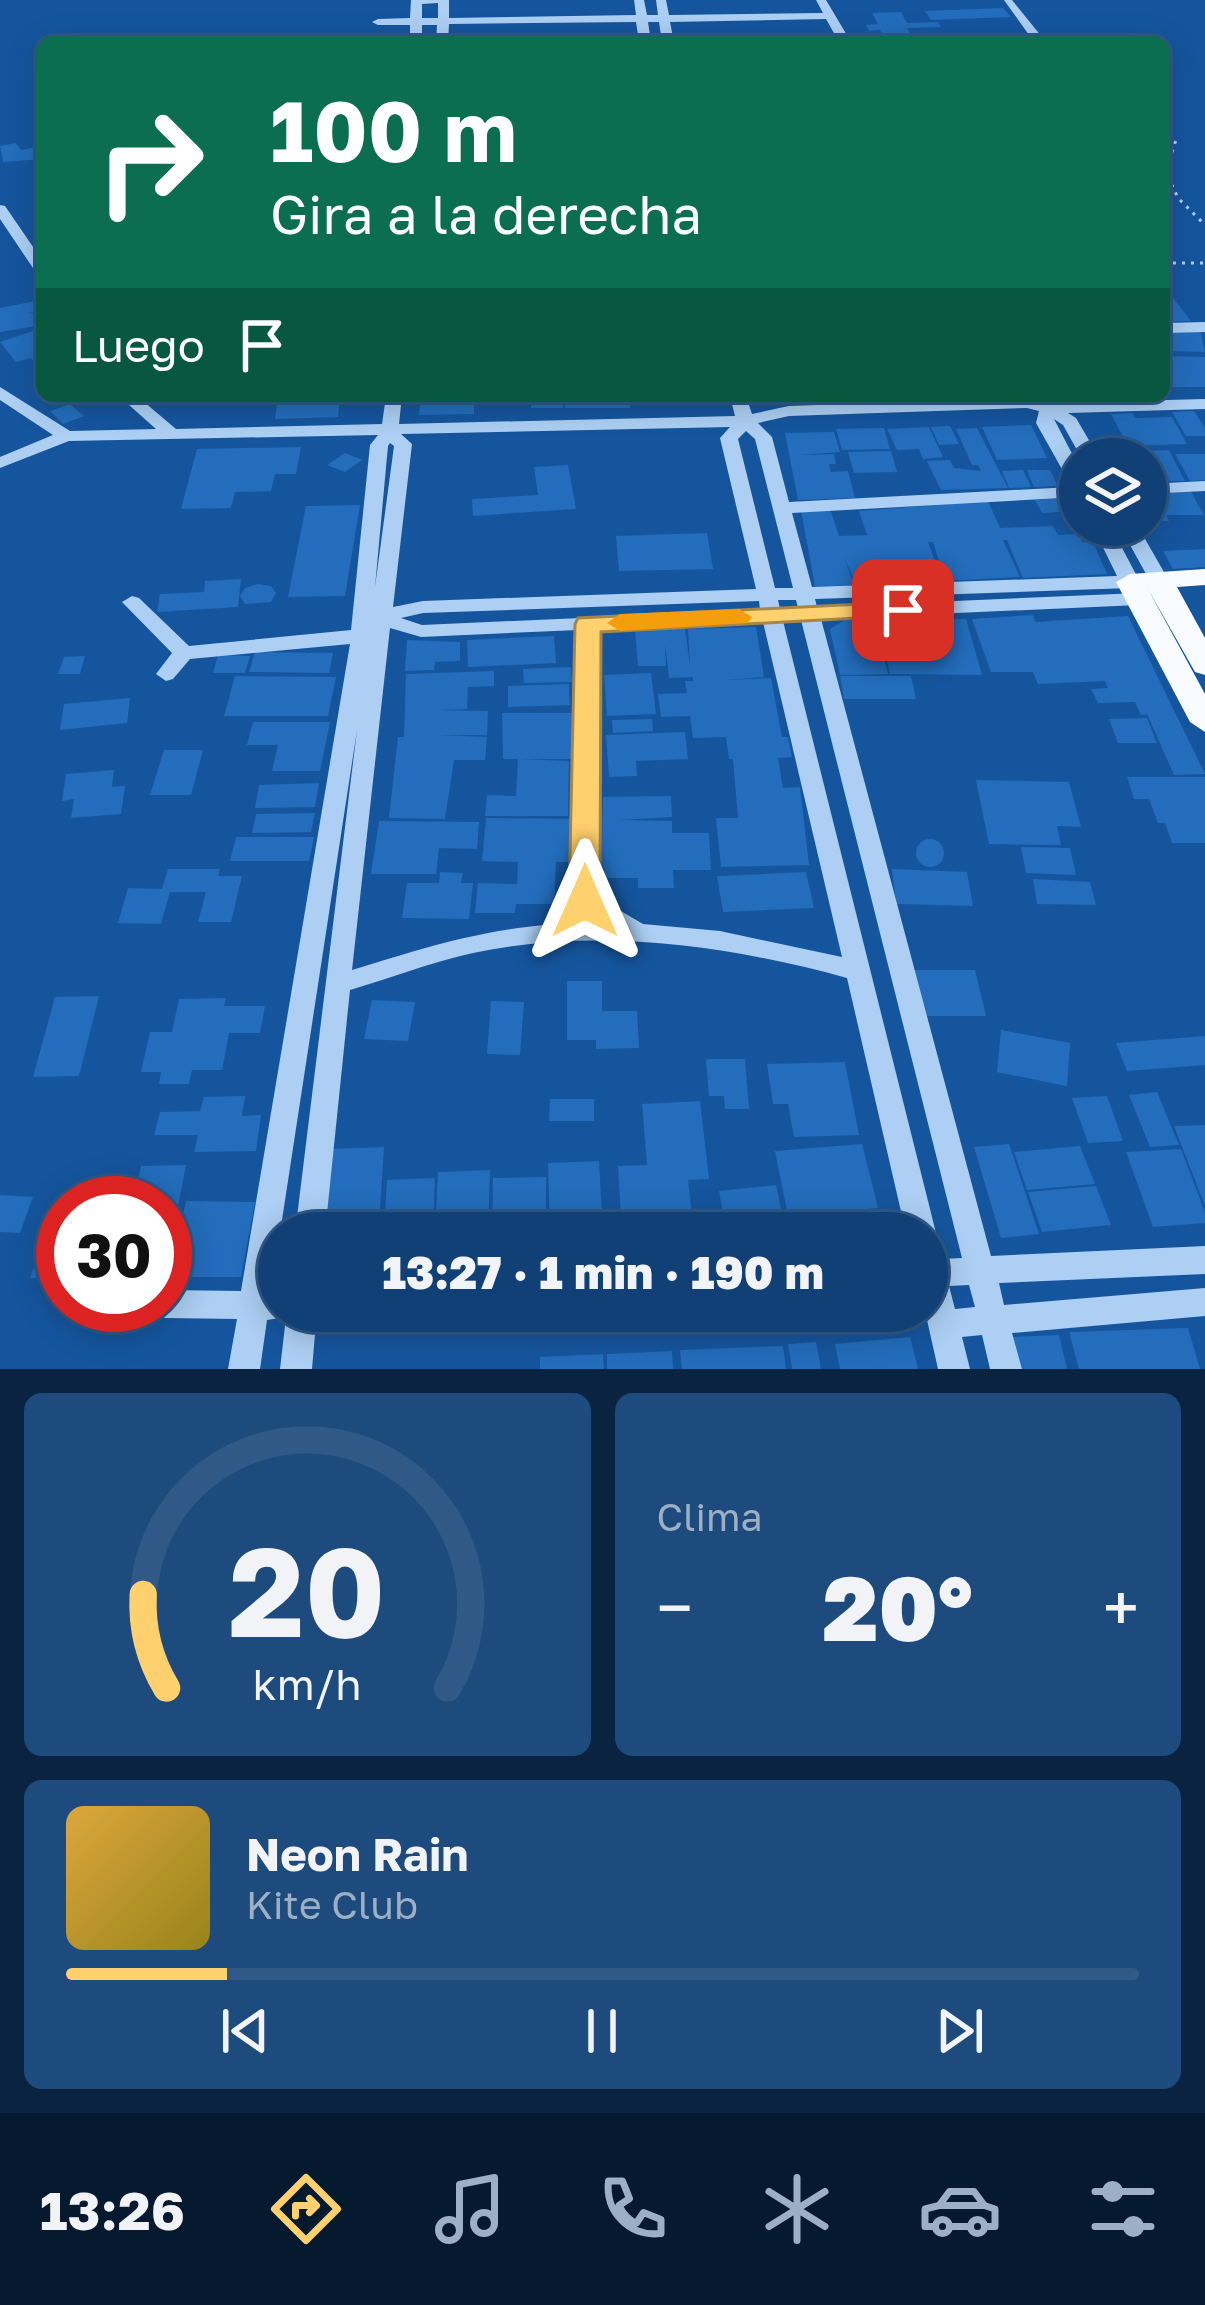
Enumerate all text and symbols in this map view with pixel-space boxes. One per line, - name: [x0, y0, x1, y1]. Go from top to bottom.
- text: 100 m: [270, 80, 517, 180]
- icon: right: [72, 84, 228, 240]
- text: Gira a la derecha: [270, 181, 702, 246]
- icon: arrive: [229, 312, 295, 378]
- text: Luego: [72, 318, 205, 372]
- map controls: [1059, 438, 1167, 546]
- button: layers: [1059, 438, 1167, 546]
- pin: [852, 559, 954, 661]
- icon: arrive: [870, 577, 936, 643]
- position arrow: [522, 838, 648, 964]
- speed limit sign: 30: [36, 1176, 192, 1332]
- text: 13:27 · 1 min · 190 m: [382, 1245, 824, 1299]
- text: Clima: [657, 1493, 763, 1540]
- text: 20: [229, 1515, 386, 1664]
- text: 20°: [823, 1553, 973, 1661]
- text: −: [657, 1567, 693, 1647]
- text: +: [1103, 1567, 1139, 1647]
- text: km/h: [253, 1657, 362, 1708]
- text: Neon Rain: [246, 1827, 469, 1881]
- text: Kite Club: [246, 1881, 418, 1928]
- icon: previous: [212, 1998, 278, 2064]
- icon: pause: [569, 1998, 635, 2064]
- icon: next: [927, 1998, 993, 2064]
- icon: directions: [264, 2167, 348, 2251]
- icon: music: [428, 2167, 512, 2251]
- icon: phone: [591, 2167, 675, 2251]
- icon: climate: [755, 2167, 839, 2251]
- icon: car: [918, 2167, 1002, 2251]
- icon: filters: [1081, 2167, 1165, 2251]
- text: 13:26: [40, 2177, 185, 2242]

